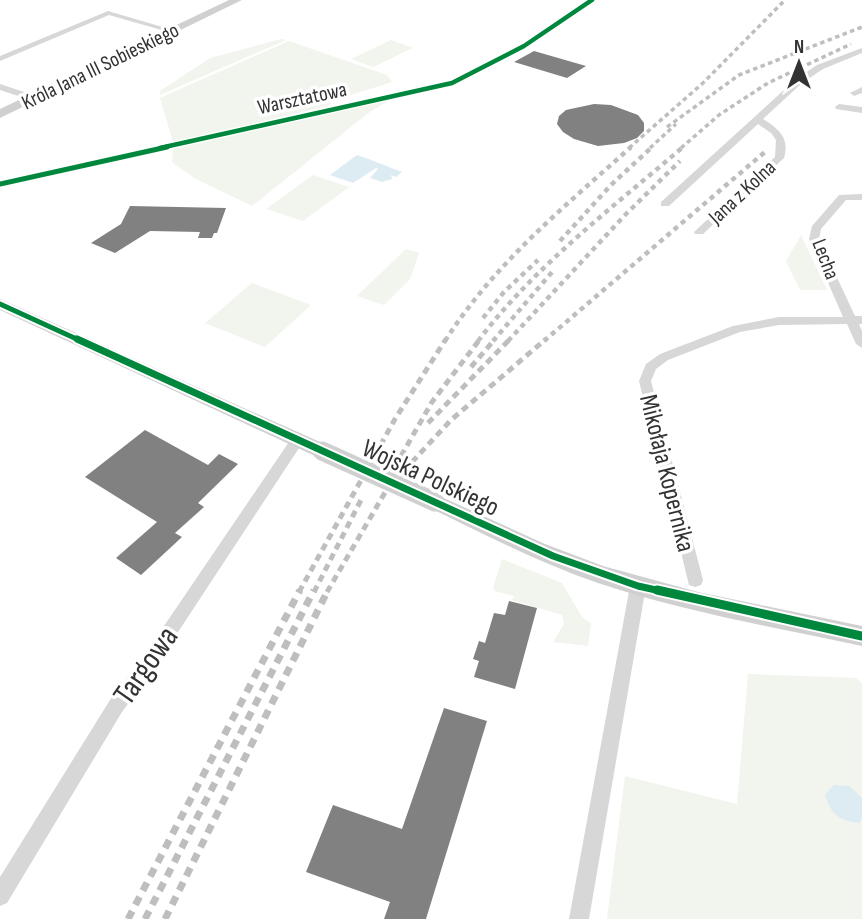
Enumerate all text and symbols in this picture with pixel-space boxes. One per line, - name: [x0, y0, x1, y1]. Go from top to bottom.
- street label: Króla Jana III Sobieskiego: [18, 18, 183, 115]
- north arrow: [764, 28, 834, 98]
- text: N: [794, 36, 804, 59]
- street label: Warsztatowa: [255, 77, 349, 120]
- street label: Jana z Kolna: [703, 155, 781, 230]
- street label: Lecha: [806, 235, 845, 283]
- street label: Mikołaja Kopernika: [632, 392, 701, 555]
- street label: Wojska Polskiego: [357, 433, 504, 524]
- street label: Targowa: [105, 619, 187, 713]

